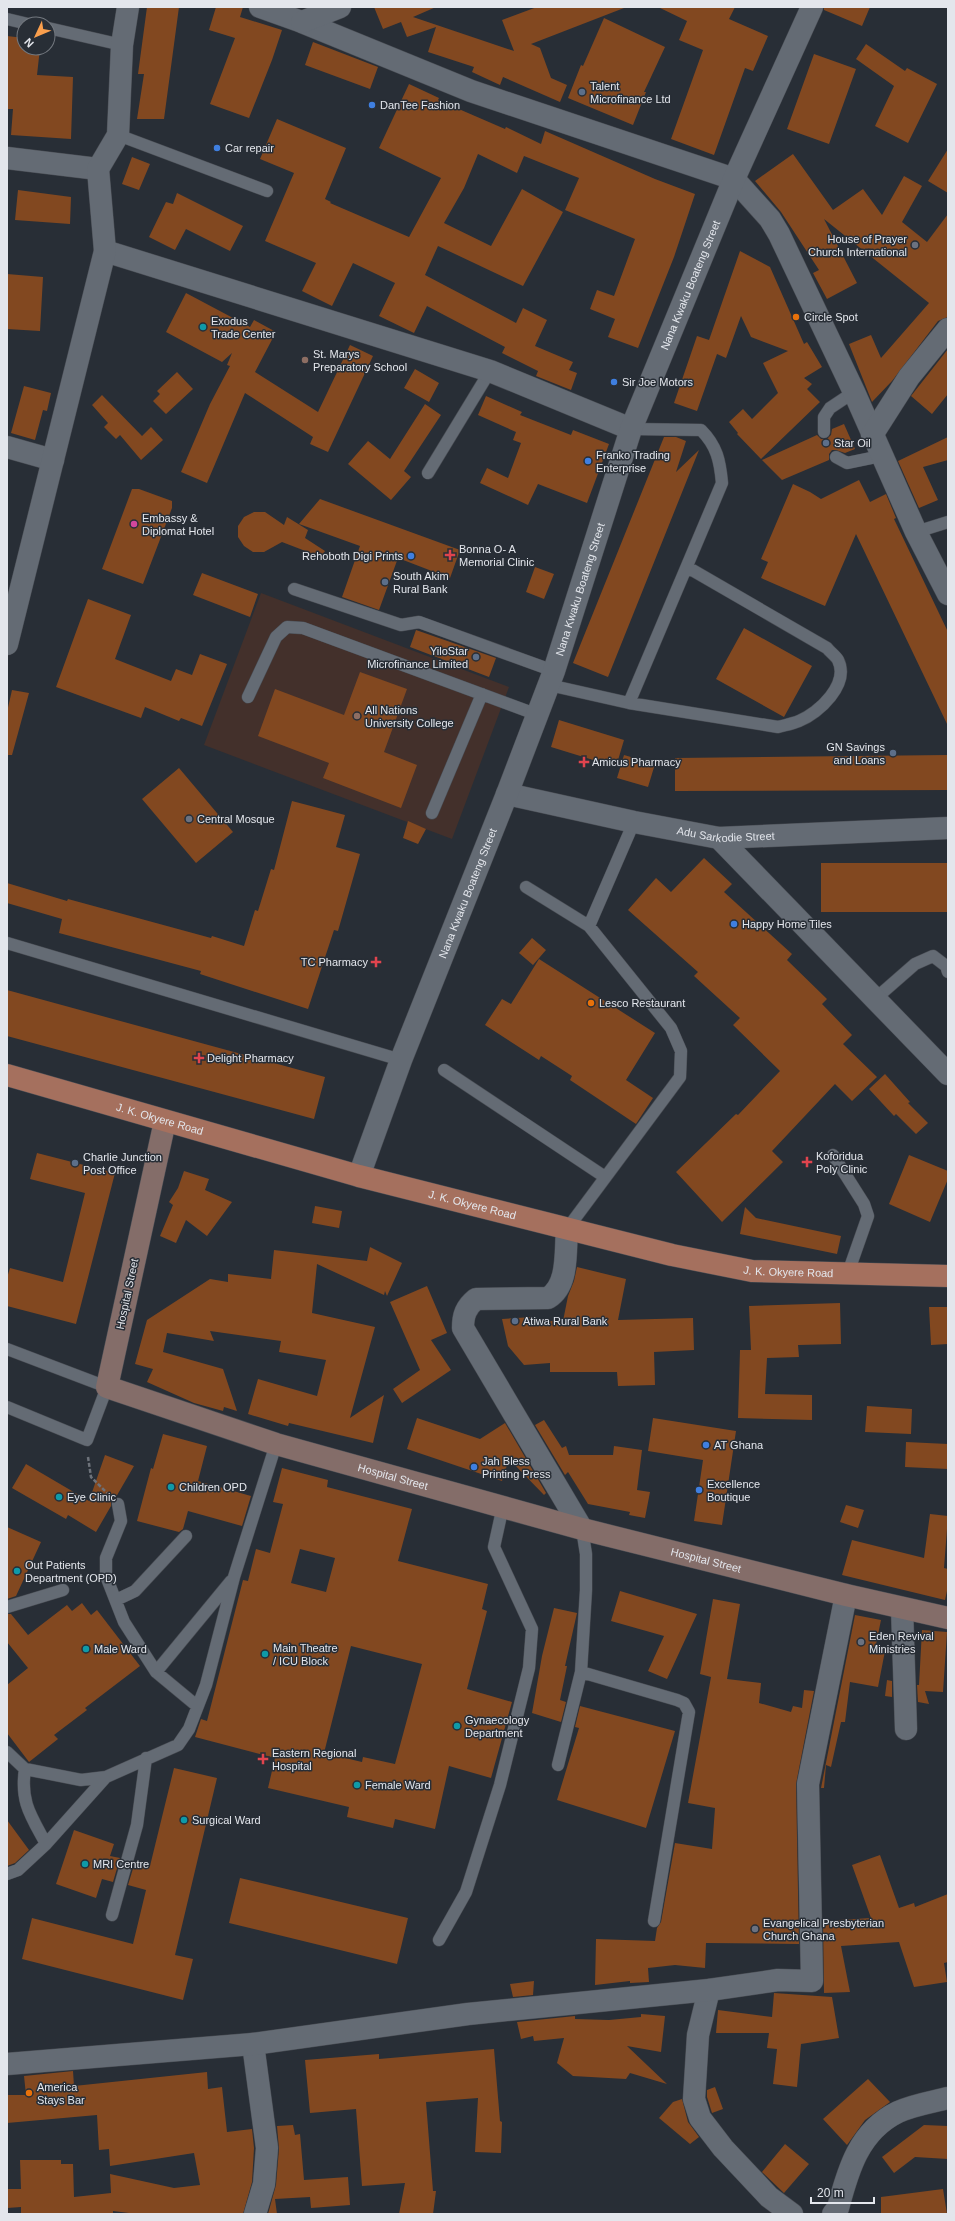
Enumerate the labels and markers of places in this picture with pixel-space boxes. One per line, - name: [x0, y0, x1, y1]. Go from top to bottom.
- place label: Talent Microfinance Ltd: [590, 80, 671, 105]
- marker: Talent Microfinance Ltd: [577, 87, 587, 97]
- place label: DanTee Fashion: [380, 99, 460, 111]
- marker: DanTee Fashion: [367, 100, 377, 110]
- place label: Car repair: [225, 142, 274, 154]
- marker: Car repair: [212, 143, 222, 153]
- place label: House of Prayer Church International: [808, 233, 907, 258]
- marker: House of Prayer Church International: [910, 240, 920, 250]
- place label: Circle Spot: [804, 311, 858, 323]
- marker: Circle Spot: [791, 312, 801, 322]
- place label: Exodus Trade Center: [211, 315, 276, 340]
- marker: Exodus Trade Center: [198, 322, 208, 332]
- place label: St. Marys Preparatory School: [313, 348, 407, 373]
- marker: St. Marys Preparatory School: [300, 355, 310, 365]
- place label: Sir Joe Motors: [622, 376, 693, 388]
- marker: Sir Joe Motors: [609, 377, 619, 387]
- place label: Star Oil: [834, 437, 871, 449]
- marker: Star Oil: [821, 438, 831, 448]
- place label: Franko Trading Enterprise: [596, 449, 670, 474]
- marker: Franko Trading Enterprise: [583, 456, 593, 466]
- place label: Embassy & Diplomat Hotel: [142, 512, 214, 537]
- marker: Embassy & Diplomat Hotel: [129, 519, 139, 529]
- place label: Bonna O- A Memorial Clinic: [459, 543, 535, 568]
- marker: Bonna O- A Memorial Clinic: [444, 549, 456, 561]
- place label: Rehoboth Digi Prints: [302, 550, 403, 562]
- marker: Rehoboth Digi Prints: [406, 551, 416, 561]
- place label: South Akim Rural Bank: [393, 570, 449, 595]
- marker: South Akim Rural Bank: [380, 577, 390, 587]
- place label: YiloStar Microfinance Limited: [367, 645, 468, 670]
- marker: YiloStar Microfinance Limited: [471, 652, 481, 662]
- place label: All Nations University College: [365, 704, 454, 729]
- marker: All Nations University College: [352, 711, 362, 721]
- place label: GN Savings and Loans: [826, 741, 885, 766]
- marker: GN Savings and Loans: [888, 748, 898, 758]
- place label: Amicus Pharmacy: [592, 756, 681, 768]
- marker: Amicus Pharmacy: [579, 757, 589, 767]
- place label: Central Mosque: [197, 813, 275, 825]
- marker: Central Mosque: [184, 814, 194, 824]
- place label: Happy Home Tiles: [742, 918, 832, 930]
- marker: Happy Home Tiles: [729, 919, 739, 929]
- place label: TC Pharmacy: [301, 956, 368, 968]
- marker: TC Pharmacy: [371, 957, 381, 967]
- place label: Lesco Restaurant: [599, 997, 685, 1009]
- marker: Lesco Restaurant: [586, 998, 596, 1008]
- place label: Delight Pharmacy: [207, 1052, 294, 1064]
- marker: Delight Pharmacy: [194, 1053, 204, 1063]
- place label: Koforidua Poly Clinic: [816, 1150, 868, 1175]
- place label: Charlie Junction Post Office: [83, 1151, 162, 1176]
- marker: Koforidua Poly Clinic: [801, 1156, 813, 1168]
- marker: Charlie Junction Post Office: [70, 1158, 80, 1168]
- place label: Atiwa Rural Bank: [523, 1315, 608, 1327]
- marker: Atiwa Rural Bank: [510, 1316, 520, 1326]
- place label: AT Ghana: [714, 1439, 764, 1451]
- marker: AT Ghana: [701, 1440, 711, 1450]
- place label: Jah Bless Printing Press: [482, 1455, 551, 1480]
- marker: Jah Bless Printing Press: [469, 1462, 479, 1472]
- place label: Excellence Boutique: [707, 1478, 760, 1503]
- place label: Children OPD: [179, 1481, 247, 1493]
- marker: Children OPD: [166, 1482, 176, 1492]
- marker: Excellence Boutique: [694, 1485, 704, 1495]
- place label: Eye Clinic: [67, 1491, 116, 1503]
- marker: Eye Clinic: [54, 1492, 64, 1502]
- place label: Out Patients Department (OPD): [25, 1559, 117, 1584]
- marker: Out Patients Department (OPD): [12, 1566, 22, 1576]
- place label: Eden Revival Ministries: [869, 1630, 934, 1655]
- marker: Eden Revival Ministries: [856, 1637, 866, 1647]
- place label: Main Theatre / ICU Block: [273, 1642, 338, 1667]
- place label: Male Ward: [94, 1643, 147, 1655]
- marker: Male Ward: [81, 1644, 91, 1654]
- marker: Main Theatre / ICU Block: [260, 1649, 270, 1659]
- place label: Gynaecology Department: [465, 1714, 530, 1739]
- marker: Gynaecology Department: [452, 1721, 462, 1731]
- place label: Eastern Regional Hospital: [272, 1747, 356, 1772]
- marker: Eastern Regional Hospital: [257, 1753, 269, 1765]
- place label: Female Ward: [365, 1779, 431, 1791]
- marker: Female Ward: [352, 1780, 362, 1790]
- place label: Surgical Ward: [192, 1814, 261, 1826]
- marker: Surgical Ward: [179, 1815, 189, 1825]
- place label: MRI Centre: [93, 1858, 149, 1870]
- marker: MRI Centre: [80, 1859, 90, 1869]
- place label: Evangelical Presbyterian Church Ghana: [763, 1917, 884, 1942]
- marker: Evangelical Presbyterian Church Ghana: [750, 1924, 760, 1934]
- place label: America Stays Bar: [37, 2081, 85, 2106]
- marker: America Stays Bar: [24, 2088, 34, 2098]

